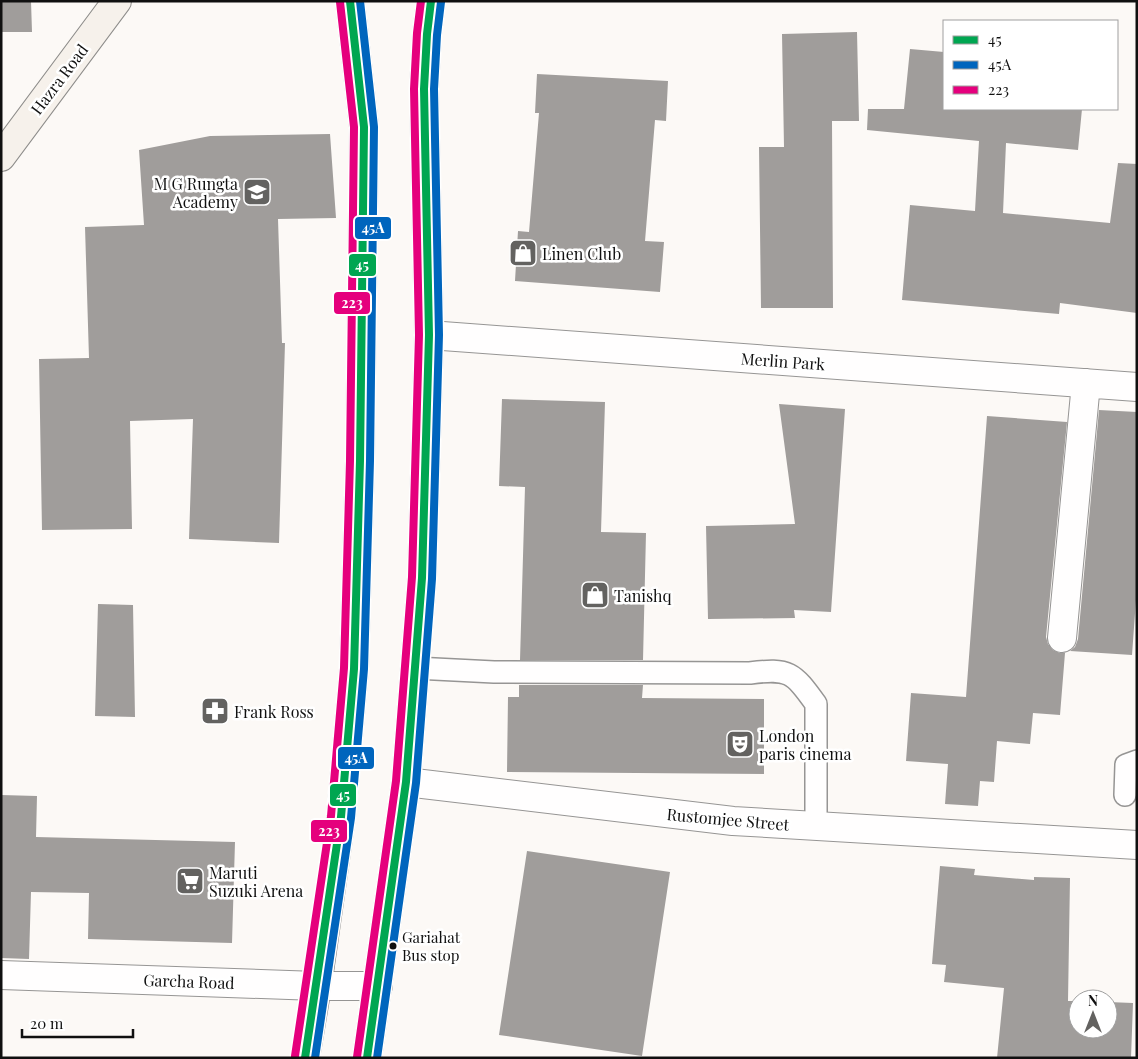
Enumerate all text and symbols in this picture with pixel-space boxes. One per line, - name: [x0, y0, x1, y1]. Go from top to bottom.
- legend: [943, 20, 1118, 110]
- text: 45: [988, 29, 1002, 49]
- street label: Hazra Road: [26, 40, 92, 118]
- text: 45A: [988, 54, 1012, 74]
- text: 223: [988, 79, 1009, 99]
- place label: M G Rungta Academy: [154, 173, 238, 212]
- school or university icon: M G Rungta Academy: [242, 177, 272, 207]
- line badge: 45A: [354, 216, 392, 240]
- text: 45A: [361, 218, 385, 237]
- shop icon: Linen Club: [508, 238, 538, 268]
- place label: Linen Club: [542, 243, 621, 264]
- line badge: 45: [348, 253, 377, 277]
- text: 45: [355, 255, 369, 274]
- line badge: 223: [333, 291, 371, 315]
- text: 223: [341, 293, 363, 312]
- street label: Merlin Park: [740, 348, 826, 374]
- shop icon: Tanishq: [580, 580, 610, 610]
- place label: Tanishq: [614, 585, 672, 606]
- pharmacy icon: Frank Ross: [200, 696, 230, 726]
- place label: Frank Ross: [234, 701, 314, 722]
- place label: London paris cinema: [759, 725, 852, 764]
- theatre icon: London paris cinema: [725, 729, 755, 759]
- line badge: 45A: [337, 746, 375, 770]
- text: 45A: [344, 748, 368, 767]
- line badge: 45: [329, 783, 357, 807]
- text: 45: [336, 785, 350, 804]
- street label: Rustomjee Street: [666, 803, 790, 835]
- line badge: 223: [310, 819, 348, 843]
- text: 223: [318, 821, 340, 840]
- place label: Maruti Suzuki Arena: [209, 862, 303, 901]
- supermarket icon: Maruti Suzuki Arena: [175, 866, 205, 896]
- place label: Gariahat Bus stop: [402, 927, 461, 965]
- marker: Gariahat Bus stop: [388, 941, 398, 951]
- street label: Garcha Road: [143, 969, 235, 993]
- north arrow: [1068, 989, 1118, 1039]
- text: N: [1088, 991, 1098, 1010]
- scale bar: [22, 1006, 134, 1038]
- text: 20 m: [30, 1013, 64, 1033]

